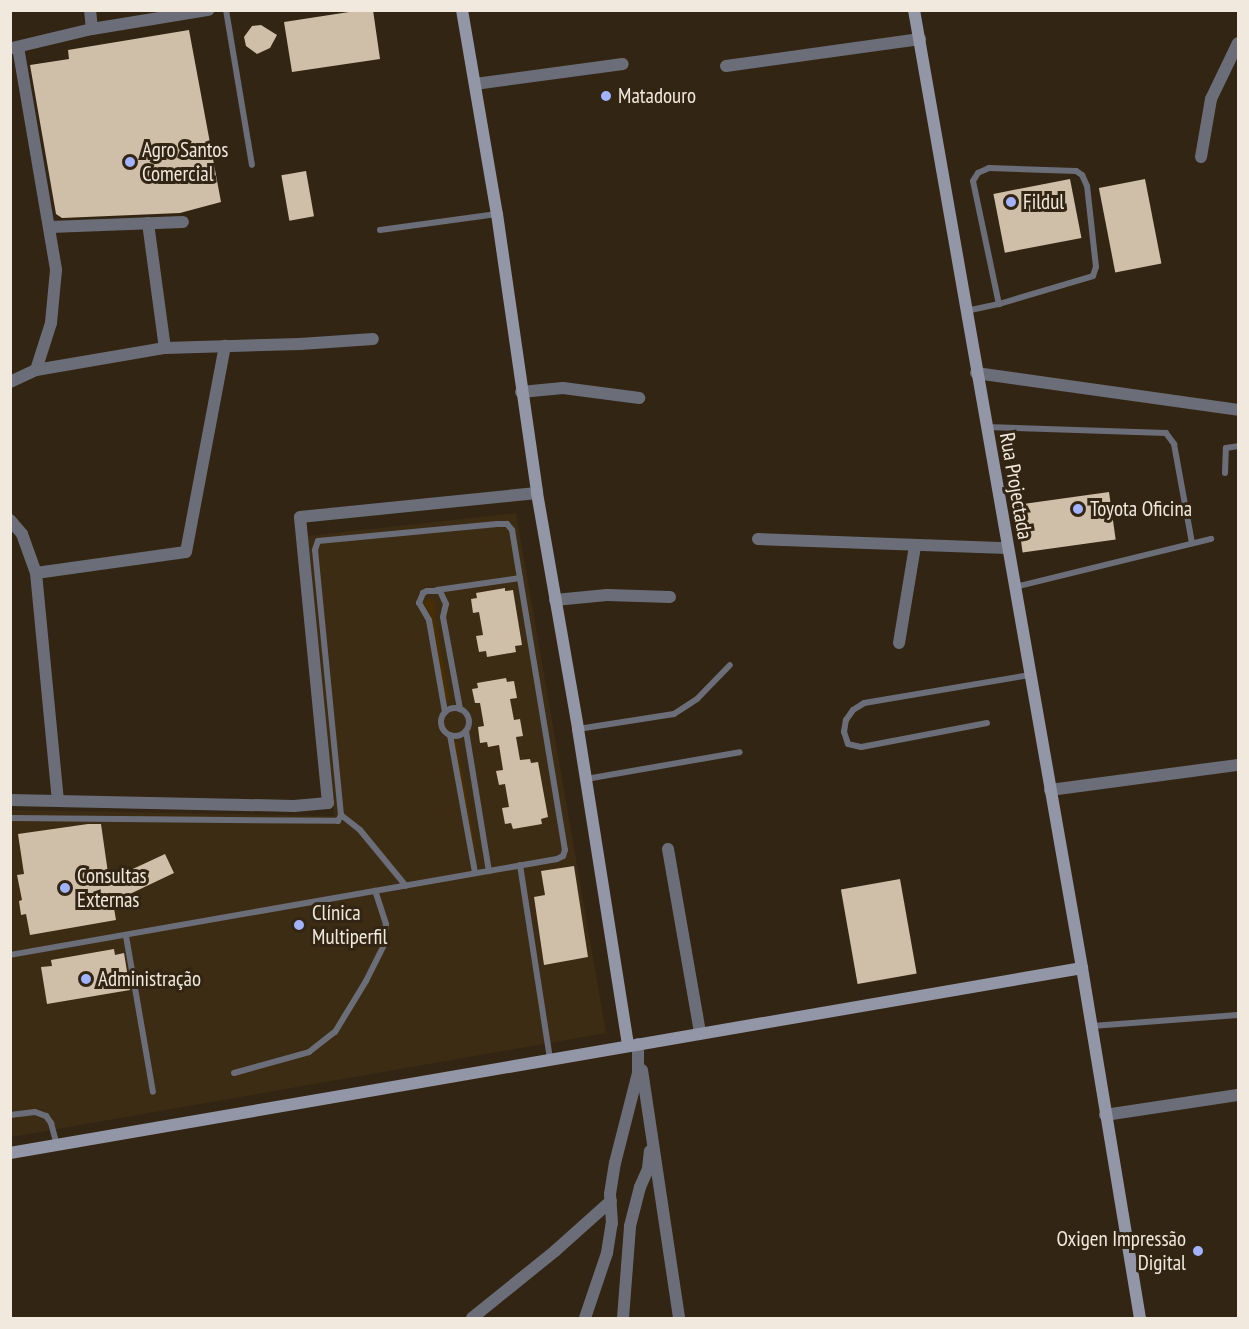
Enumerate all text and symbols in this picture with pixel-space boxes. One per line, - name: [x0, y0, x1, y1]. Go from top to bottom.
- place label: Matadouro: [618, 83, 696, 109]
- marker: Matadouro: [599, 89, 613, 103]
- place label: Agro Santos Comercial: [142, 137, 228, 187]
- marker: Agro Santos Comercial: [123, 155, 137, 169]
- place label: Fildul: [1023, 189, 1064, 215]
- marker: Fildul: [1004, 195, 1018, 209]
- street label: Rua Projectada: [994, 431, 1038, 541]
- place label: Toyota Oficina: [1090, 496, 1192, 522]
- marker: Toyota Oficina: [1071, 502, 1085, 516]
- place label: Consultas Externas: [77, 863, 147, 913]
- marker: Consultas Externas: [58, 881, 72, 895]
- place label: Clínica Multiperfil: [312, 900, 387, 950]
- marker: Clínica Multiperfil: [290, 916, 308, 934]
- place label: Administração: [98, 966, 201, 992]
- marker: Administração: [79, 972, 93, 986]
- place label: Oxigen Impressão Digital: [1057, 1226, 1186, 1276]
- marker: Oxigen Impressão Digital: [1191, 1244, 1205, 1258]

